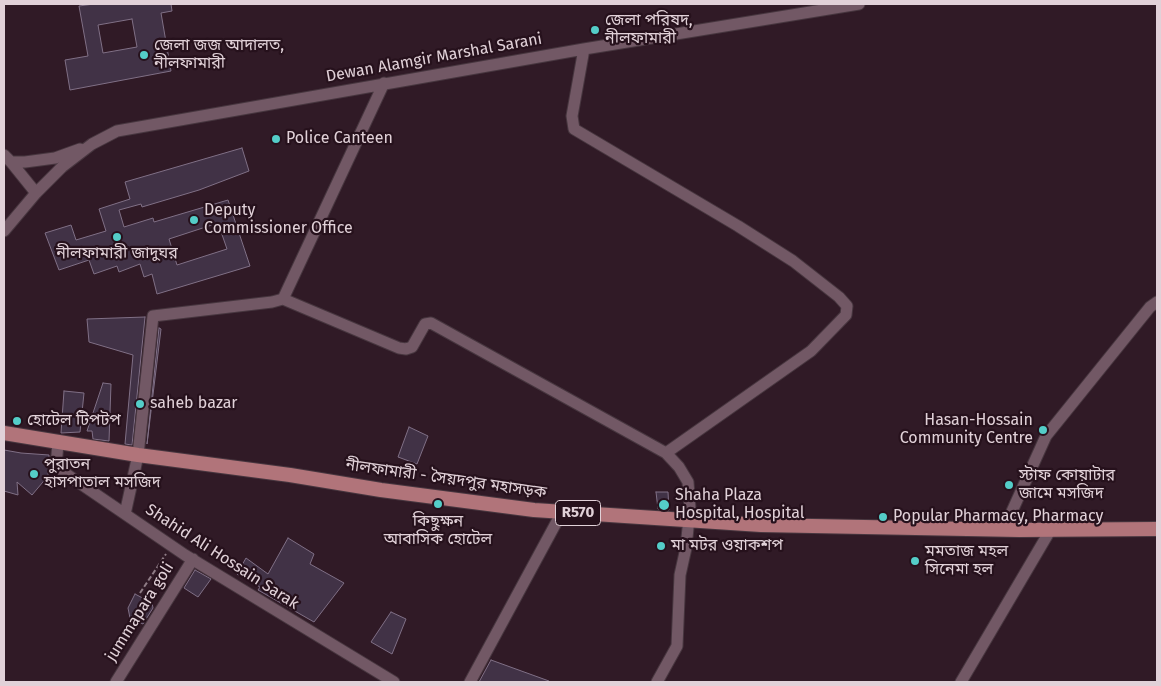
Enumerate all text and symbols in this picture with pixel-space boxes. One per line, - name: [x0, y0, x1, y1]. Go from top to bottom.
- place label: জেলা পরিষদ, নীলফামারী: [605, 11, 693, 49]
- marker: জেলা পরিষদ, নীলফামারী: [589, 24, 601, 36]
- street label: Dewan Alamgir Marshal Sarani: [324, 30, 544, 86]
- place label: জেলা জজ আদালত, নীলফামারী: [154, 36, 284, 74]
- marker: জেলা জজ আদালত, নীলফামারী: [138, 49, 150, 61]
- place label: Police Canteen: [286, 129, 393, 149]
- marker: Police Canteen: [270, 133, 282, 145]
- place label: Deputy Commissioner Office: [204, 201, 353, 239]
- marker: Deputy Commissioner Office: [188, 214, 200, 226]
- marker: নীলফামারী জাদুঘর: [111, 231, 123, 243]
- place label: নীলফামারী জাদুঘর: [56, 244, 178, 264]
- place label: saheb bazar: [150, 394, 238, 414]
- marker: saheb bazar: [134, 398, 146, 410]
- place label: হোটেল টিপটপ: [27, 411, 121, 431]
- place label: Hasan-Hossain Community Centre: [900, 411, 1033, 449]
- marker: হোটেল টিপটপ: [11, 415, 23, 427]
- marker: Hasan-Hossain Community Centre: [1037, 424, 1049, 436]
- place label: পুরাতন হাসপাতাল মসজিদ: [44, 455, 161, 493]
- street label: নীলফামারী - সৈয়দপুর মহাসড়ক: [344, 455, 548, 503]
- place label: স্টাফ কোয়াটার জামে মসজিদ: [1019, 466, 1115, 504]
- marker: পুরাতন হাসপাতাল মসজিদ: [28, 468, 40, 480]
- marker: স্টাফ কোয়াটার জামে মসজিদ: [1003, 479, 1015, 491]
- place label: Shaha Plaza Hospital, Hospital: [675, 486, 804, 524]
- marker: কিছুক্ষন আবাসিক হোটেল: [432, 498, 444, 510]
- marker: Shaha Plaza Hospital, Hospital: [657, 498, 671, 512]
- street label: Shahid Ali Hossain Sarak: [142, 500, 302, 614]
- road number: R570: [556, 500, 600, 526]
- place label: Popular Pharmacy, Pharmacy: [893, 507, 1103, 527]
- marker: Popular Pharmacy, Pharmacy: [877, 511, 889, 523]
- place label: কিছুক্ষন আবাসিক হোটেল: [384, 512, 492, 550]
- place label: মা মটর ওয়াকশপ: [671, 536, 783, 556]
- marker: মা মটর ওয়াকশপ: [655, 540, 667, 552]
- place label: মমতাজ মহল সিনেমা হল: [925, 542, 1008, 580]
- marker: মমতাজ মহল সিনেমা হল: [909, 555, 921, 567]
- street label: jummapara goli: [102, 559, 178, 665]

